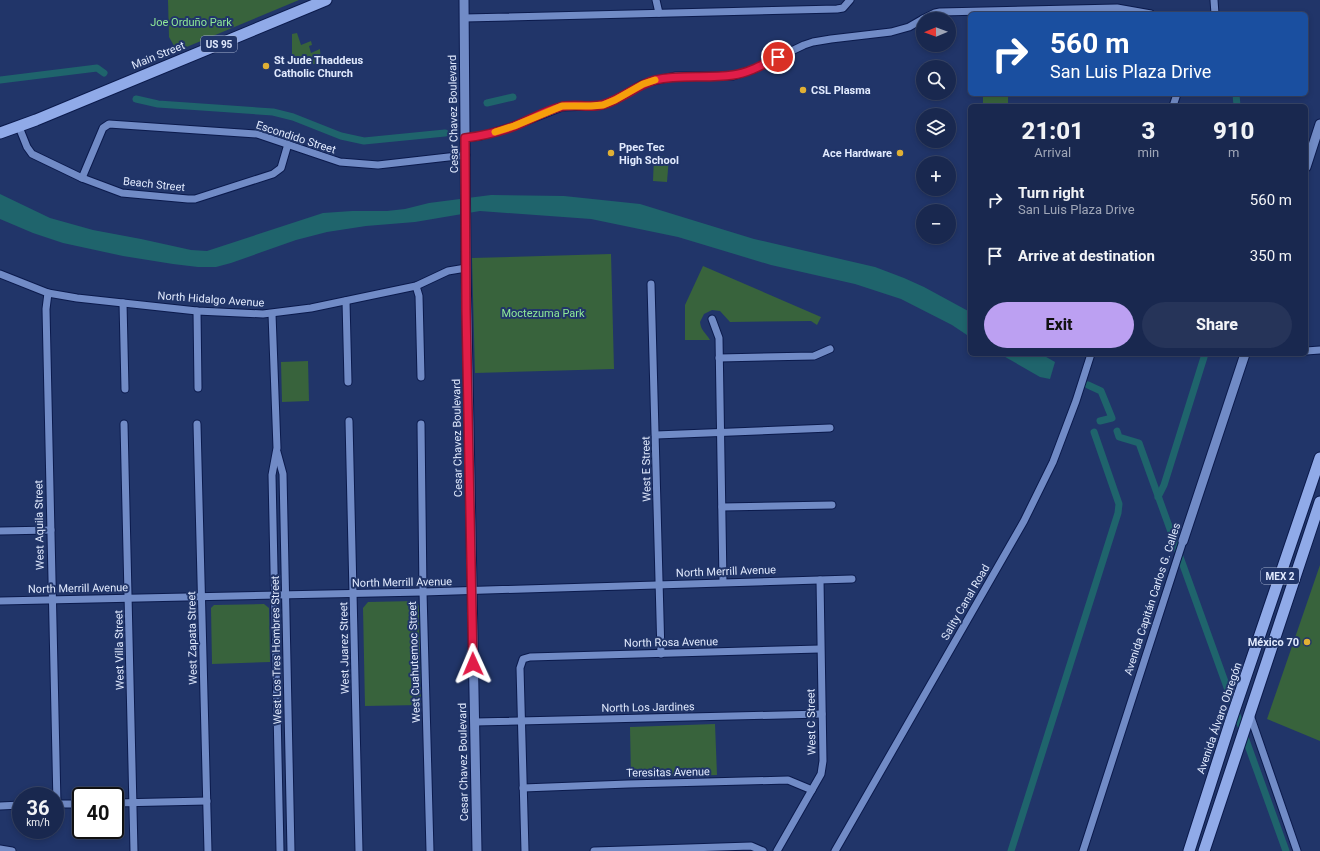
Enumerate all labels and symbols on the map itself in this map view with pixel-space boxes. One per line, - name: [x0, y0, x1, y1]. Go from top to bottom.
- north arrow: [916, 12, 956, 52]
- park label: Joe Orduño Park: [150, 16, 232, 29]
- road number: US 95: [201, 36, 237, 52]
- street label: Main Street: [130, 39, 187, 72]
- pin: [761, 40, 795, 74]
- place label: St Jude Thaddeus Catholic Church: [274, 54, 363, 80]
- street label: Cesar Chavez Boulevard: [446, 55, 461, 173]
- marker: St Jude Thaddeus Catholic Church: [261, 61, 271, 71]
- place label: CSL Plasma: [811, 84, 871, 97]
- marker: CSL Plasma: [798, 85, 808, 95]
- street label: Escondido Street: [254, 118, 338, 157]
- place label: Ppec Tec High School: [619, 141, 679, 167]
- place label: Ace Hardware: [823, 147, 892, 160]
- marker: Ppec Tec High School: [606, 148, 616, 158]
- marker: Ace Hardware: [895, 148, 905, 158]
- street label: Beach Street: [122, 175, 186, 194]
- street label: North Hidalgo Avenue: [157, 289, 265, 310]
- park label: Moctezuma Park: [501, 307, 585, 320]
- street label: Cesar Chavez Boulevard: [450, 379, 465, 497]
- street label: West E Street: [639, 436, 654, 502]
- street label: West Aquila Street: [32, 479, 47, 570]
- street label: Avenida Capitán Carlos G. Calles: [1122, 521, 1183, 677]
- street label: Sality Canal Road: [938, 562, 992, 642]
- street label: North Merrill Avenue: [676, 563, 776, 580]
- road number: MEX 2: [1261, 568, 1299, 584]
- street label: West Los Tres Hombres Street: [269, 575, 284, 724]
- street label: North Merrill Avenue: [352, 575, 452, 590]
- street label: North Merrill Avenue: [28, 581, 128, 596]
- street label: West Zapata Street: [185, 591, 200, 685]
- street label: West Juarez Street: [337, 601, 352, 694]
- street label: West Cuahutemoc Street: [406, 601, 423, 723]
- street label: West Villa Street: [112, 609, 127, 690]
- street label: North Rosa Avenue: [624, 635, 718, 650]
- place label: México 70: [1248, 636, 1299, 649]
- marker: México 70: [1302, 637, 1312, 647]
- position arrow: [452, 643, 494, 685]
- street label: Avenida Álvaro Obregón: [1194, 661, 1245, 776]
- street label: West C Street: [804, 688, 819, 755]
- street label: North Los Jardines: [601, 700, 695, 715]
- street label: Cesar Chavez Boulevard: [456, 703, 471, 821]
- street label: Teresitas Avenue: [626, 765, 710, 780]
- speed limit sign: 40: [72, 787, 124, 839]

